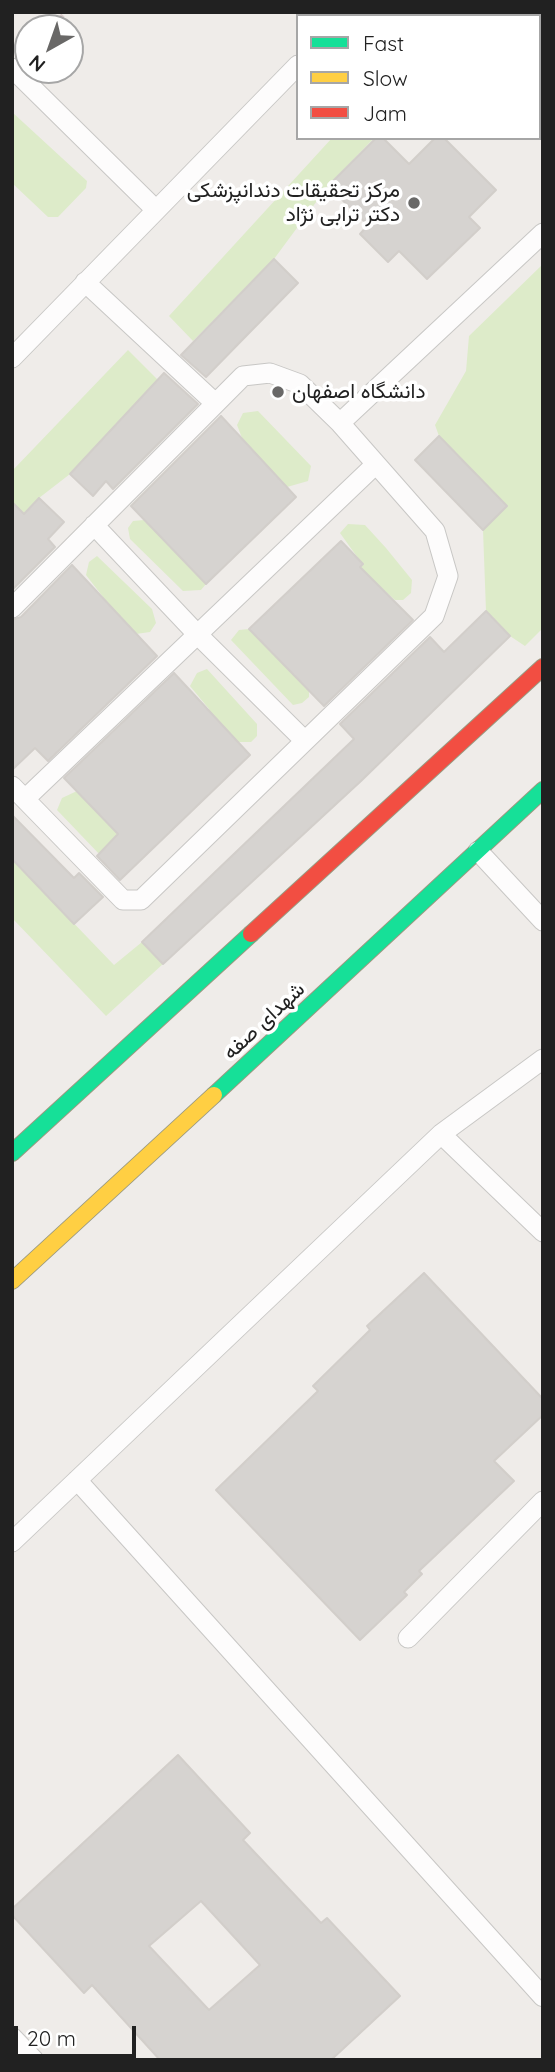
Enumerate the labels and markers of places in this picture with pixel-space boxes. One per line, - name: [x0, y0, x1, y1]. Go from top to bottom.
- place label: مرکز تحقیقات دندانپزشکی دکتر ترابی نژاد: [187, 178, 400, 228]
- marker: مرکز تحقیقات دندانپزشکی دکتر ترابی نژاد: [406, 195, 422, 211]
- place label: دانشگاه اصفهان: [292, 379, 425, 405]
- marker: دانشگاه اصفهان: [270, 384, 286, 400]

